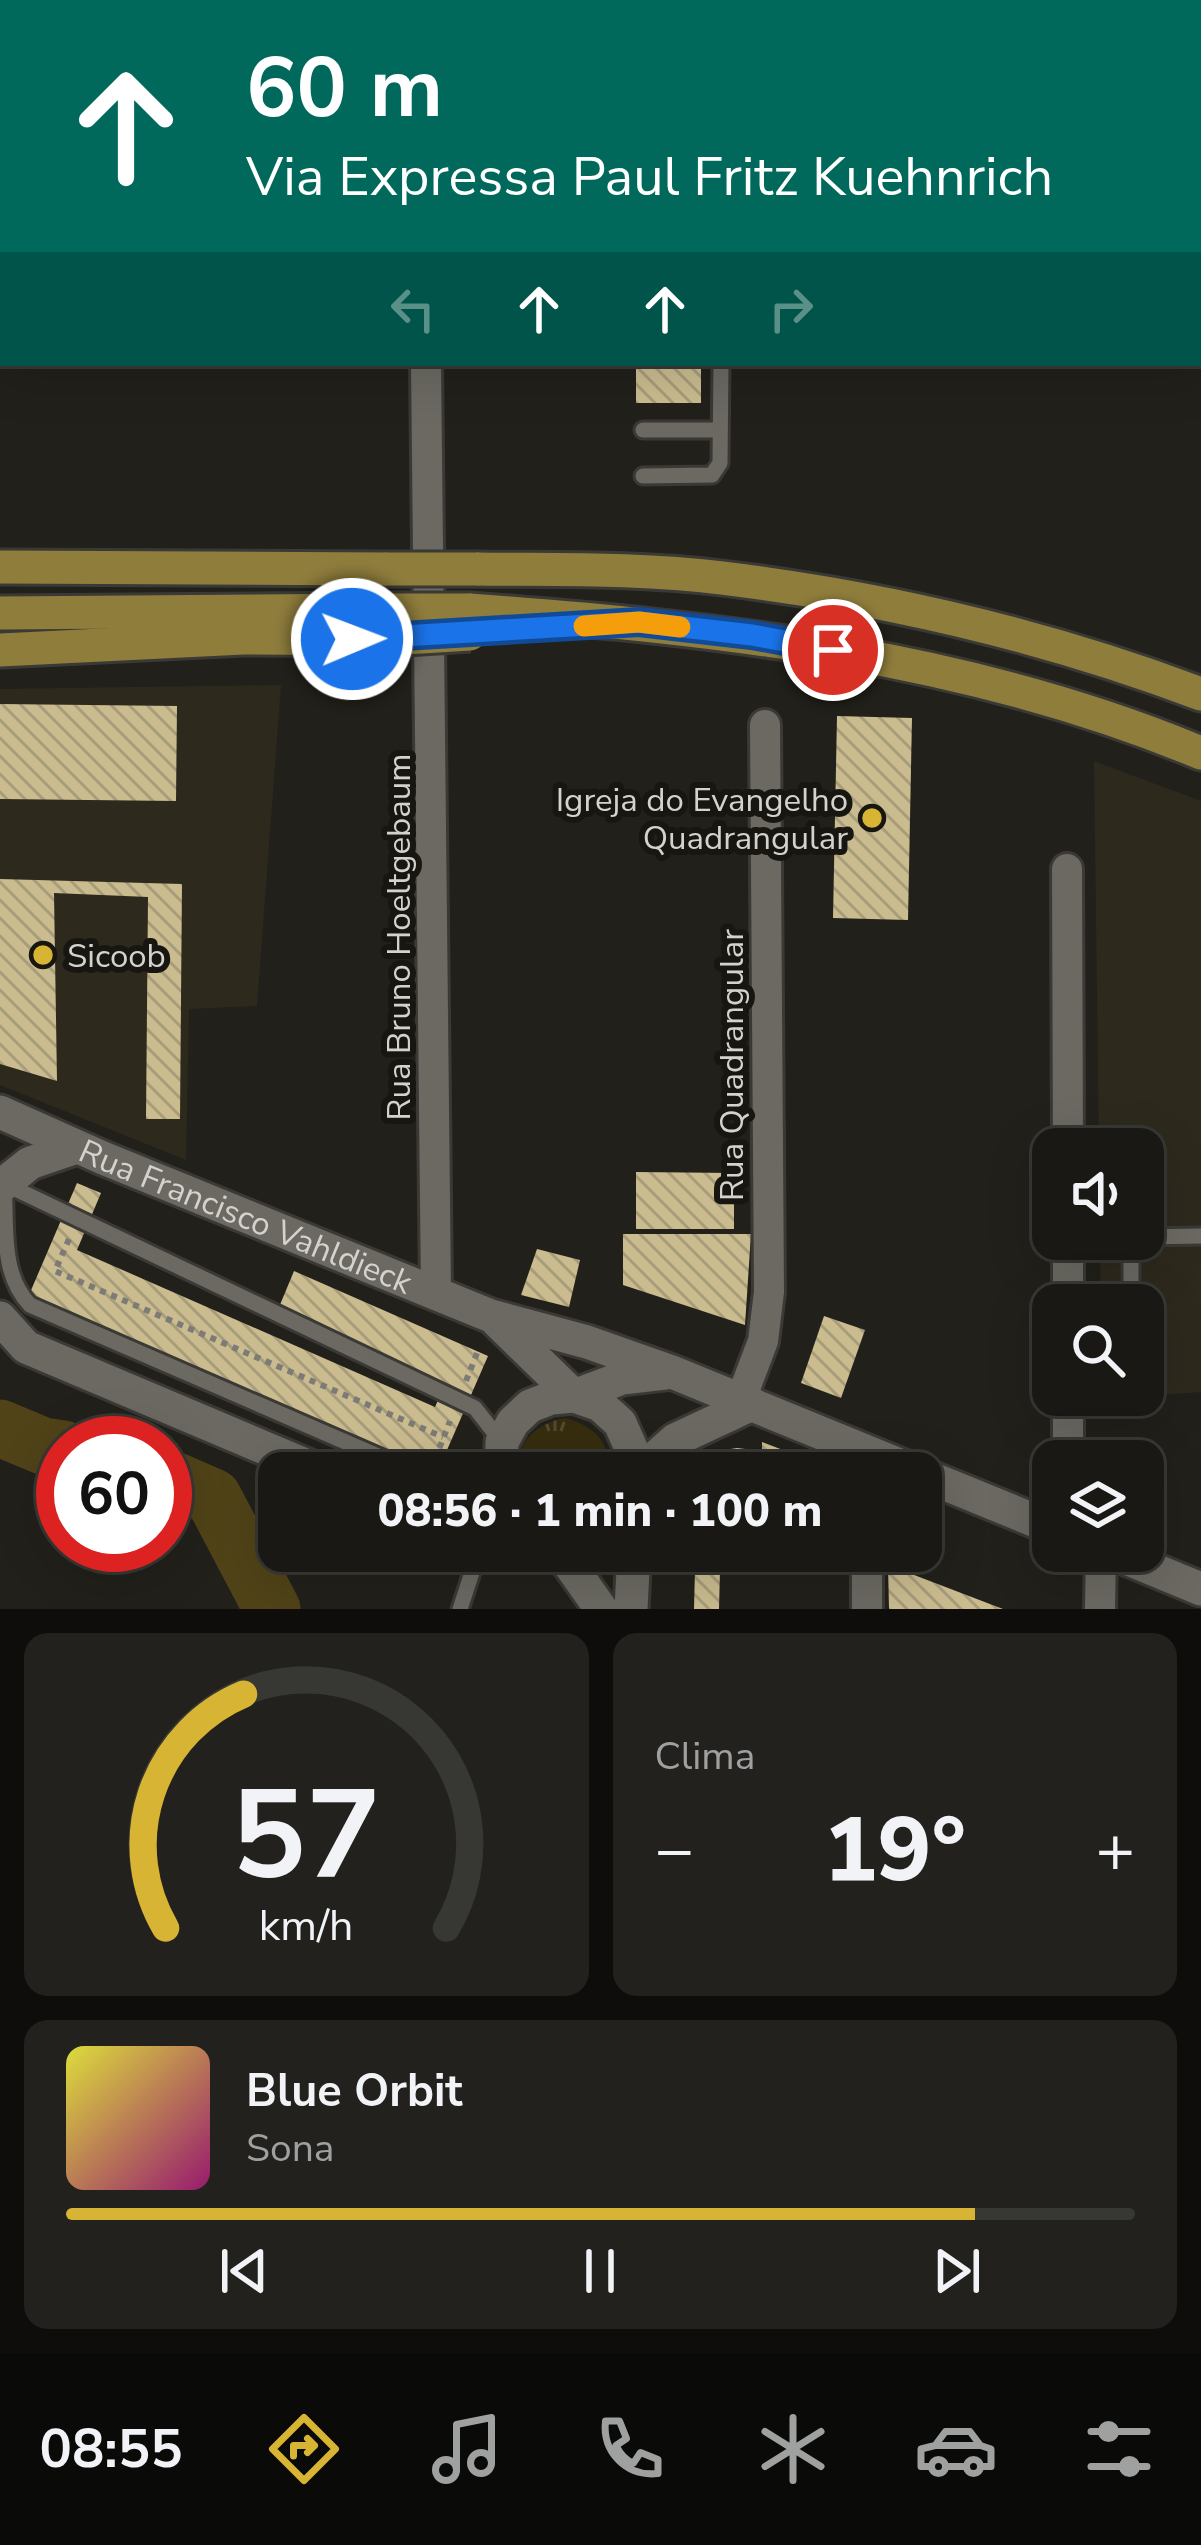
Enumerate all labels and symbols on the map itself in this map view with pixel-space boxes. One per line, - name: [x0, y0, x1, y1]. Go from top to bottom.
- position arrow: [289, 576, 415, 702]
- pin: [782, 599, 884, 701]
- street label: Rua Bruno Hoeltgebaum: [377, 753, 422, 1121]
- place label: Igreja do Evangelho Quadrangular: [556, 778, 848, 861]
- marker: Igreja do Evangelho Quadrangular: [859, 805, 885, 831]
- street label: Rua Quadrangular: [710, 929, 755, 1201]
- place label: Sicoob: [67, 934, 166, 979]
- marker: Sicoob: [30, 942, 56, 968]
- street label: Rua Francisco Vahldieck: [72, 1129, 419, 1306]
- speed limit sign: 60: [36, 1416, 192, 1572]

